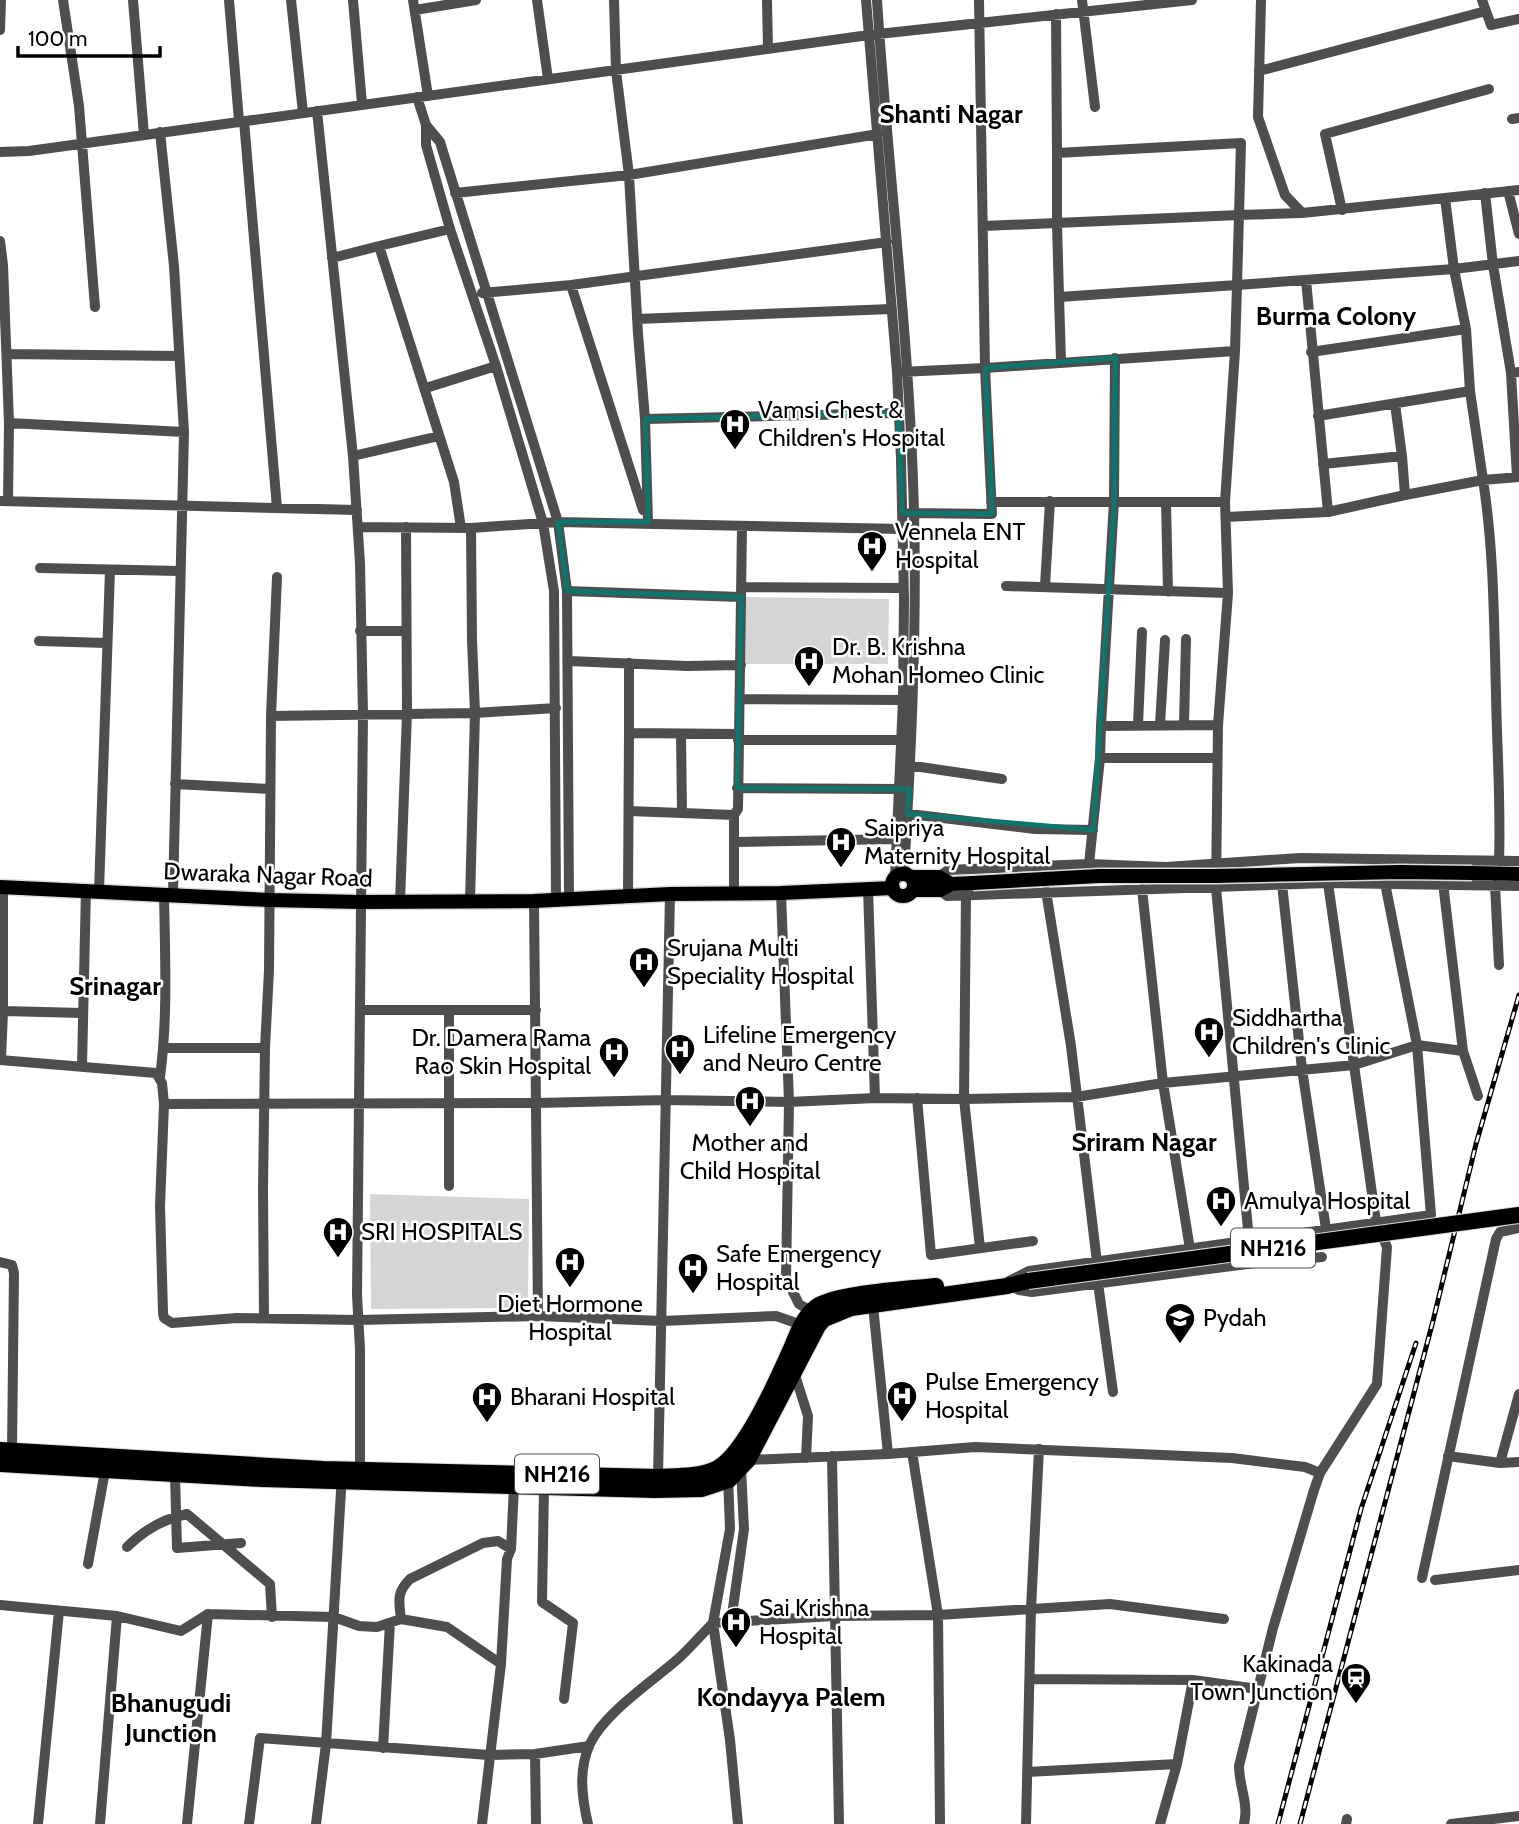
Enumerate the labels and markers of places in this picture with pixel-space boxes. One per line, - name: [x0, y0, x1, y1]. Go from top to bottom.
- place label: Vamsi Chest & Children's Hospital: [758, 395, 945, 452]
- hospital icon: Vamsi Chest & Children's Hospital: [718, 407, 752, 451]
- place label: Vennela ENT Hospital: [895, 517, 1025, 574]
- hospital icon: Vennela ENT Hospital: [855, 529, 889, 573]
- place label: Dr. B. Krishna Mohan Homeo Clinic: [832, 632, 1045, 689]
- hospital icon: Dr. B. Krishna Mohan Homeo Clinic: [792, 644, 826, 688]
- place label: Saipriya Maternity Hospital: [864, 813, 1050, 870]
- hospital icon: Saipriya Maternity Hospital: [824, 825, 858, 869]
- place label: Srujana Multi Speciality Hospital: [667, 933, 854, 990]
- hospital icon: Srujana Multi Speciality Hospital: [627, 945, 661, 989]
- place label: Siddhartha Children's Clinic: [1232, 1003, 1391, 1060]
- hospital icon: Siddhartha Children's Clinic: [1192, 1015, 1226, 1059]
- place label: Lifeline Emergency and Neuro Centre: [703, 1020, 897, 1077]
- place label: Dr. Damera Rama Rao Skin Hospital: [412, 1023, 591, 1080]
- hospital icon: Lifeline Emergency and Neuro Centre: [663, 1032, 697, 1076]
- hospital icon: Dr. Damera Rama Rao Skin Hospital: [597, 1035, 631, 1079]
- hospital icon: Mother and Child Hospital: [733, 1084, 767, 1128]
- place label: Mother and Child Hospital: [680, 1128, 821, 1185]
- hospital icon: Amulya Hospital: [1204, 1184, 1238, 1228]
- place label: Amulya Hospital: [1244, 1186, 1411, 1215]
- hospital icon: SRI HOSPITALS: [321, 1215, 355, 1259]
- place label: SRI HOSPITALS: [361, 1217, 523, 1246]
- place label: Safe Emergency Hospital: [716, 1239, 881, 1296]
- hospital icon: Diet Hormone Hospital: [553, 1245, 587, 1289]
- hospital icon: Safe Emergency Hospital: [676, 1251, 710, 1295]
- place label: Diet Hormone Hospital: [497, 1289, 643, 1346]
- school or university icon: Pydah: [1163, 1301, 1197, 1345]
- place label: Pydah: [1203, 1303, 1266, 1332]
- place label: Pulse Emergency Hospital: [925, 1367, 1099, 1424]
- hospital icon: Pulse Emergency Hospital: [885, 1379, 919, 1423]
- hospital icon: Bharani Hospital: [470, 1380, 504, 1424]
- place label: Bharani Hospital: [510, 1382, 675, 1411]
- place label: Sai Krishna Hospital: [759, 1593, 870, 1650]
- hospital icon: Sai Krishna Hospital: [719, 1605, 753, 1649]
- place label: Kakinada Town Junction: [1190, 1649, 1333, 1706]
- station icon: Kakinada Town Junction: [1339, 1661, 1373, 1705]

